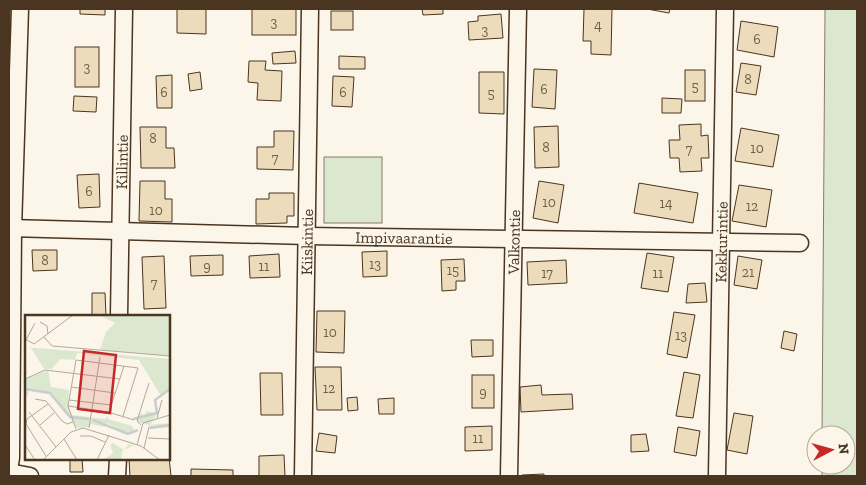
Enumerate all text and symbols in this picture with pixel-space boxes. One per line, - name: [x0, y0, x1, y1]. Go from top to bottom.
- house number: 3: [271, 14, 278, 31]
- house number: 4: [594, 17, 602, 34]
- house number: 3: [482, 22, 489, 39]
- house number: 6: [753, 31, 761, 48]
- house number: 3: [84, 59, 91, 76]
- house number: 8: [744, 71, 752, 88]
- house number: 5: [691, 78, 699, 95]
- house number: 6: [540, 81, 548, 98]
- house number: 6: [160, 84, 168, 101]
- house number: 6: [339, 84, 347, 101]
- house number: 5: [487, 85, 495, 102]
- house number: 8: [149, 130, 157, 147]
- street label: Killintie: [112, 134, 132, 190]
- house number: 8: [542, 139, 550, 156]
- house number: 10: [750, 140, 764, 157]
- house number: 7: [686, 141, 693, 158]
- house number: 7: [272, 150, 279, 167]
- house number: 6: [85, 183, 93, 200]
- house number: 10: [542, 194, 556, 211]
- house number: 14: [660, 195, 673, 212]
- house number: 12: [746, 198, 758, 215]
- street label: Kekkurintie: [711, 201, 732, 283]
- house number: 10: [149, 202, 163, 219]
- street label: Kiiskintie: [297, 209, 317, 275]
- street label: Valkontie: [504, 209, 524, 276]
- street label: Impivaarantie: [355, 228, 453, 248]
- house number: 8: [41, 252, 49, 269]
- house number: 13: [369, 256, 381, 273]
- house number: 9: [203, 258, 211, 275]
- house number: 11: [259, 258, 270, 275]
- house number: 15: [447, 262, 459, 279]
- house number: 21: [742, 264, 755, 281]
- house number: 17: [541, 265, 553, 282]
- house number: 11: [653, 265, 664, 282]
- house number: 7: [151, 275, 158, 292]
- inset map: [25, 315, 170, 460]
- house number: 10: [323, 324, 337, 341]
- house number: 13: [675, 327, 687, 344]
- house number: 12: [323, 380, 335, 397]
- house number: 9: [479, 384, 487, 401]
- north arrow: [806, 425, 856, 475]
- house number: 11: [473, 430, 484, 447]
- text: N: [834, 443, 852, 455]

